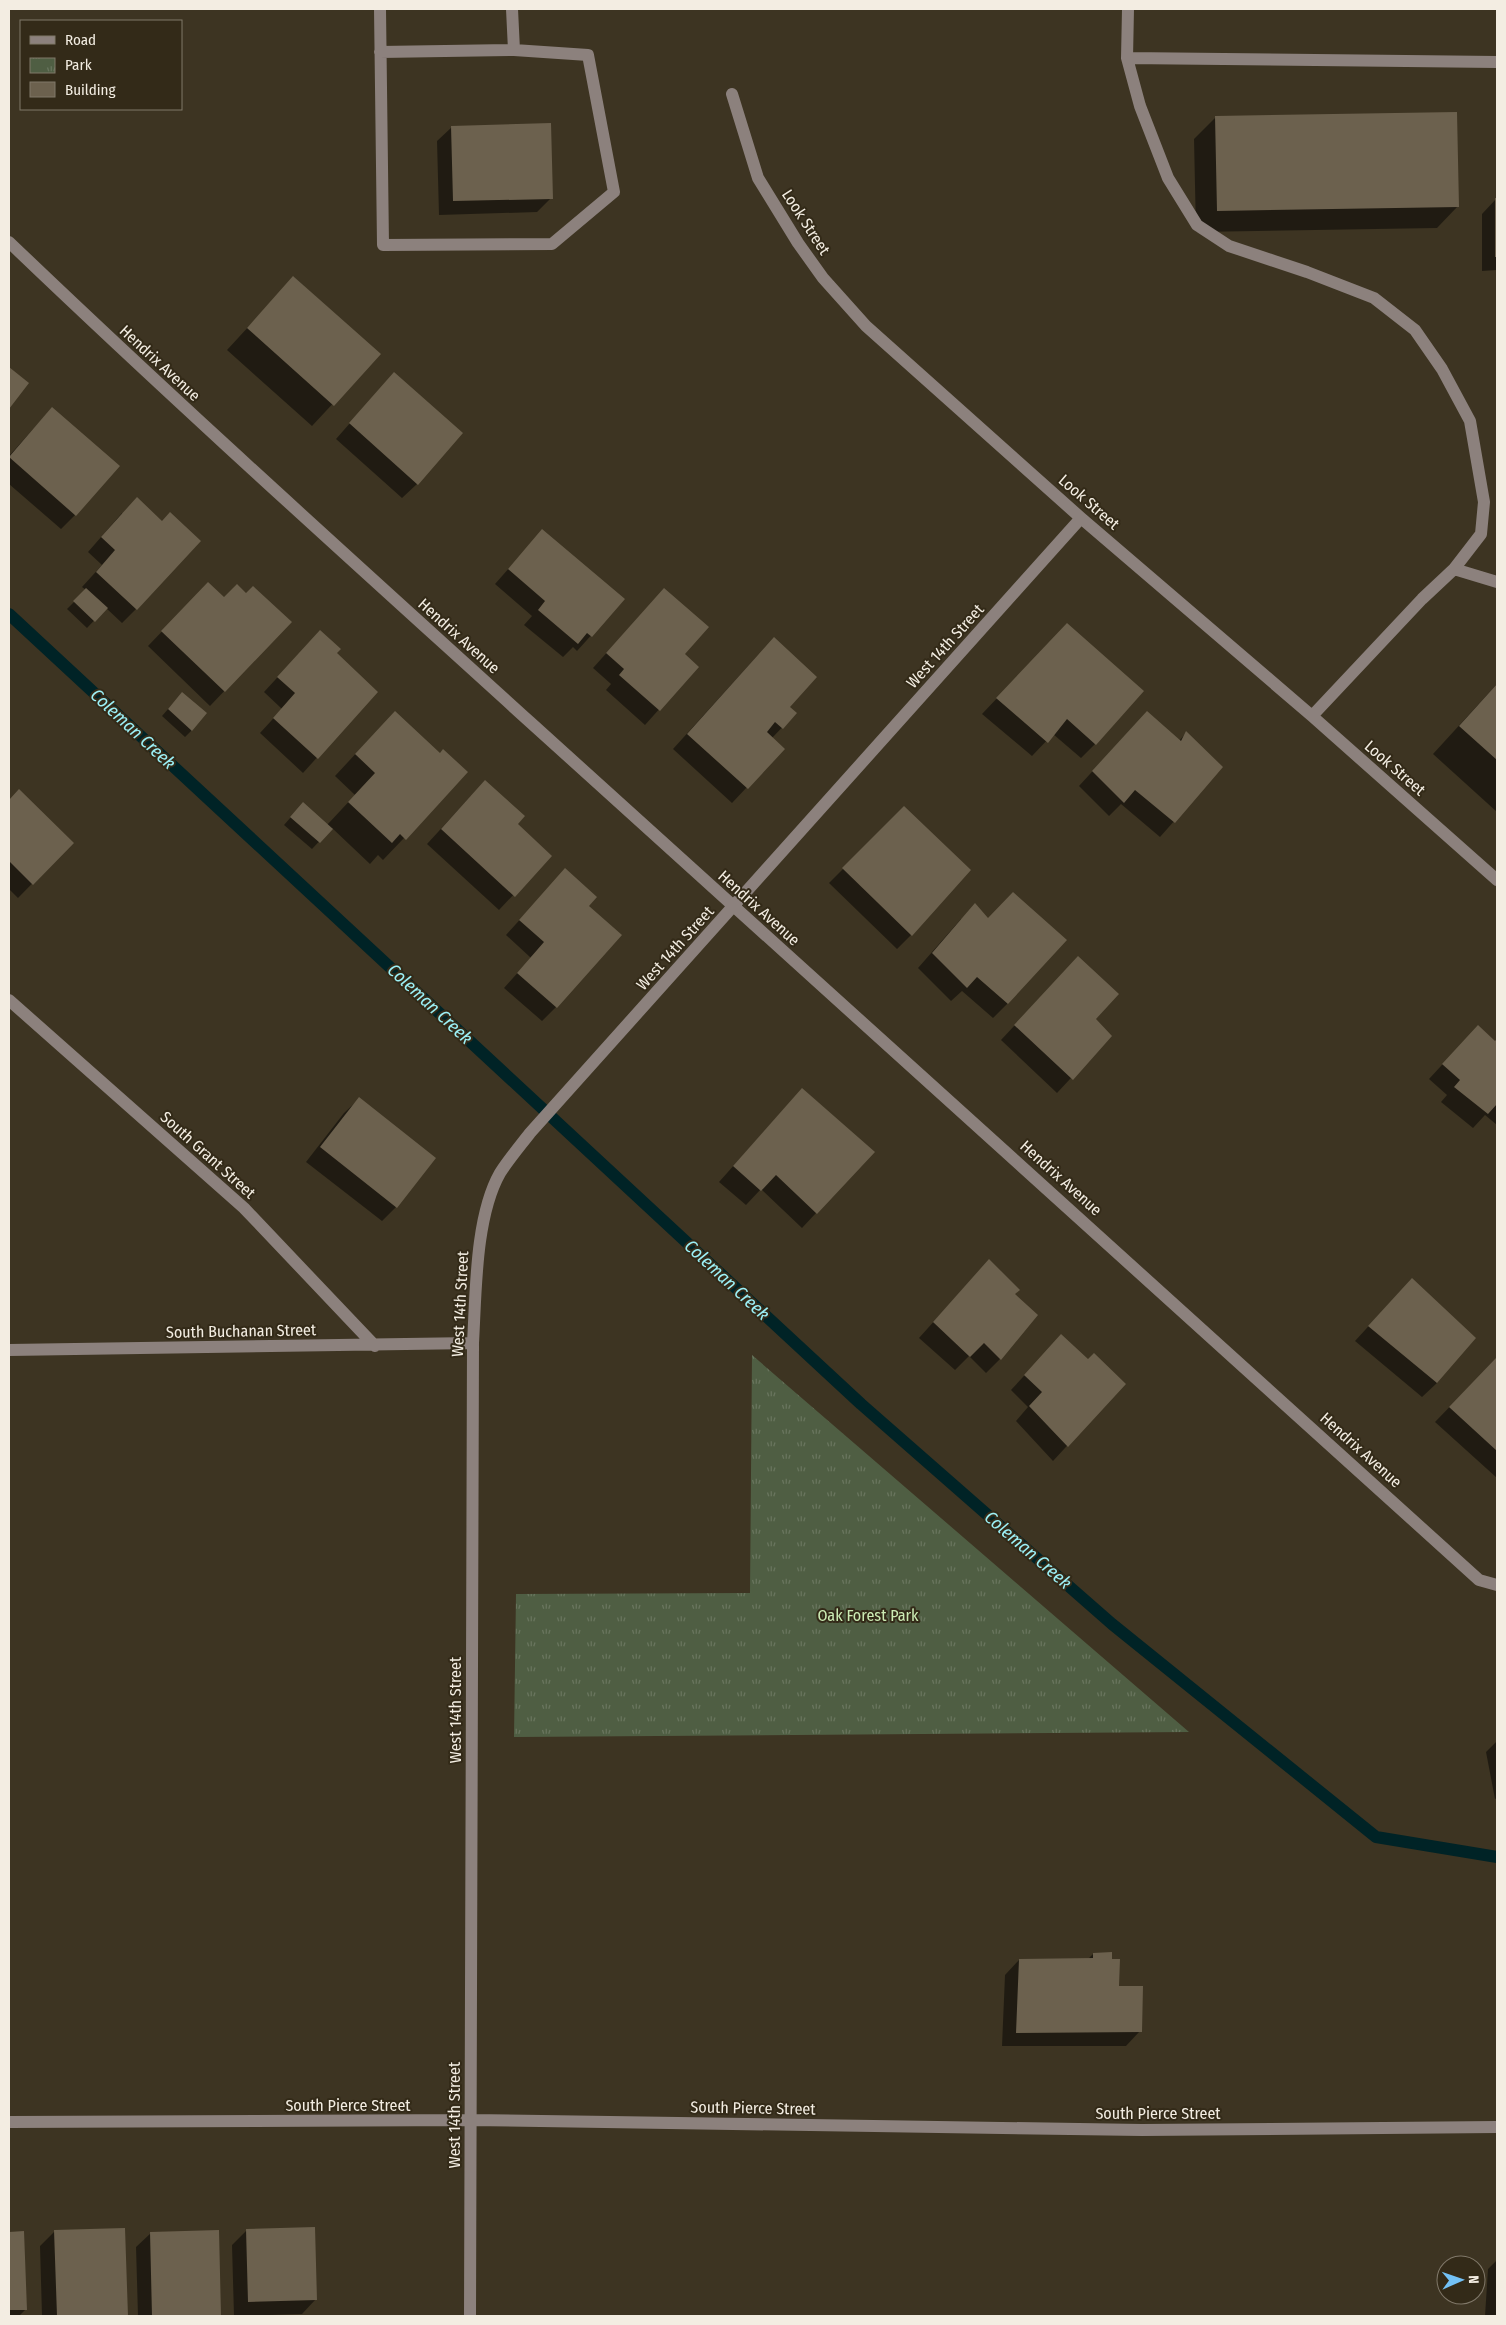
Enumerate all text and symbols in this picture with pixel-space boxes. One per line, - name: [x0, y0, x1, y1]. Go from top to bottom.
- legend: [20, 20, 182, 110]
- text: Road: [65, 31, 96, 49]
- text: Park: [65, 56, 92, 74]
- text: Building: [65, 81, 116, 99]
- street label: Look Street: [778, 186, 835, 259]
- street label: Hendrix Avenue: [116, 321, 204, 405]
- street label: Look Street: [1055, 471, 1124, 534]
- street label: Hendrix Avenue: [414, 594, 504, 678]
- street label: West 14th Street: [902, 600, 988, 692]
- water label: Coleman Creek: [86, 684, 180, 774]
- street label: Look Street: [1361, 737, 1430, 800]
- street label: Hendrix Avenue: [714, 866, 804, 950]
- street label: West 14th Street: [632, 902, 718, 994]
- water label: Coleman Creek: [383, 959, 477, 1049]
- street label: South Grant Street: [157, 1107, 260, 1203]
- street label: Hendrix Avenue: [1016, 1136, 1106, 1220]
- water label: Coleman Creek: [680, 1235, 774, 1325]
- street label: West 14th Street: [448, 1250, 472, 1358]
- street label: South Buchanan Street: [166, 1320, 317, 1342]
- street label: Hendrix Avenue: [1316, 1408, 1406, 1492]
- water label: Coleman Creek: [980, 1506, 1076, 1594]
- park label: Oak Forest Park: [817, 1606, 919, 1625]
- street label: West 14th Street: [446, 1656, 465, 1763]
- street label: West 14th Street: [445, 2061, 464, 2168]
- street label: South Pierce Street: [285, 2096, 411, 2115]
- street label: South Pierce Street: [690, 2097, 816, 2119]
- street label: South Pierce Street: [1095, 2104, 1221, 2123]
- north arrow: [1436, 2255, 1486, 2305]
- text: N: [1465, 2275, 1482, 2284]

